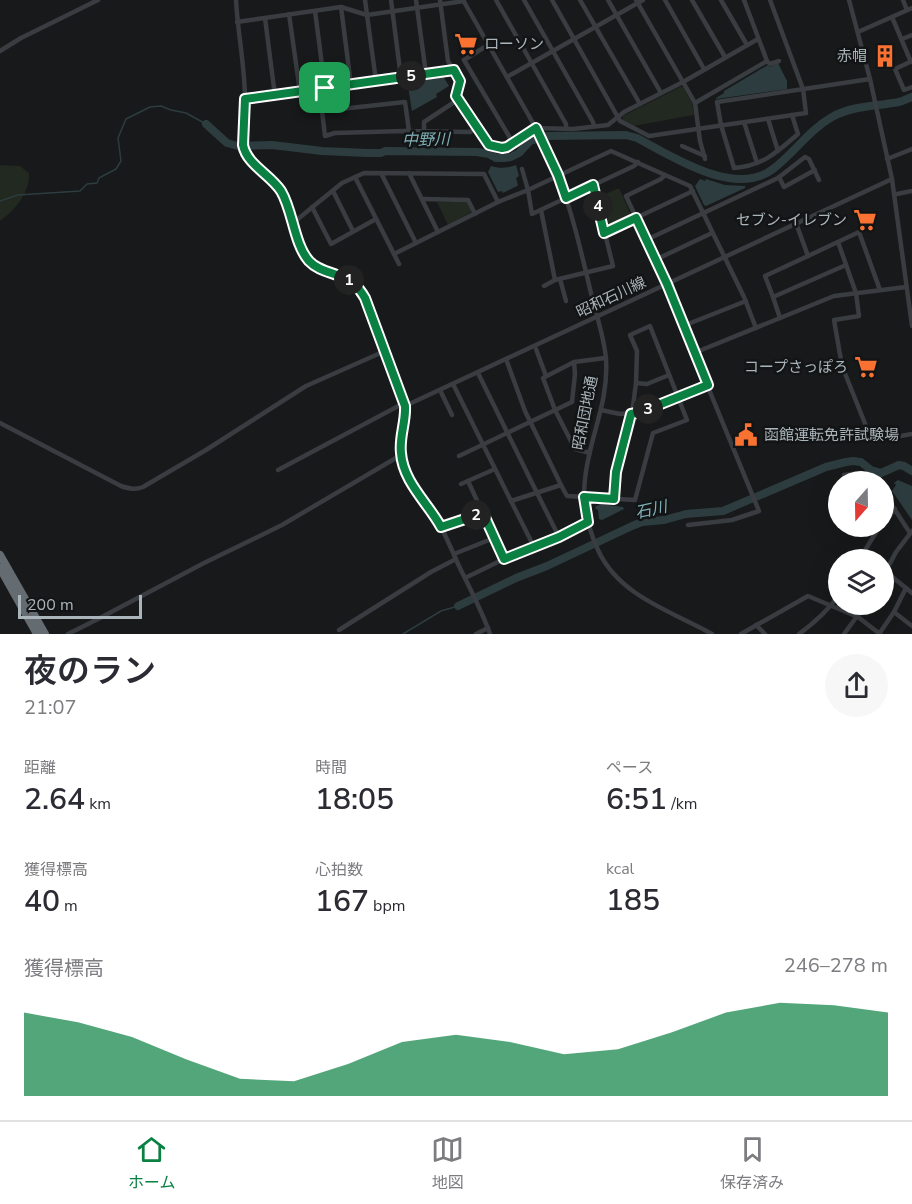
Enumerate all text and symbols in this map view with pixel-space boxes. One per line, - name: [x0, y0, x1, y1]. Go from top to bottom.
- supermarket icon: ローソン: [453, 31, 479, 57]
- place label: ローソン: [484, 34, 544, 54]
- building icon: 赤帽: [872, 43, 898, 69]
- place label: 赤帽: [837, 46, 867, 66]
- pin: 5: [396, 61, 426, 91]
- pin: [299, 62, 350, 113]
- text: 5: [406, 65, 416, 87]
- icon: arrive: [308, 71, 341, 104]
- water label: 中野川: [402, 129, 452, 151]
- pin: 4: [583, 191, 613, 221]
- text: 4: [593, 195, 603, 217]
- supermarket icon: セブン-イレブン: [852, 207, 878, 233]
- place label: セブン-イレブン: [736, 210, 847, 230]
- pin: 1: [334, 265, 364, 295]
- text: 1: [344, 269, 354, 291]
- street label: 昭和石川線: [573, 272, 649, 322]
- supermarket icon: コープさっぽろ: [853, 354, 879, 380]
- place label: コープさっぽろ: [744, 357, 848, 377]
- street label: 昭和団地通: [568, 374, 602, 452]
- pin: 3: [633, 394, 663, 424]
- text: 3: [643, 398, 653, 420]
- public building icon: 函館運転免許試験場: [733, 422, 759, 448]
- place label: 函館運転免許試験場: [764, 425, 899, 445]
- north arrow: [828, 471, 894, 537]
- map controls: [828, 471, 894, 615]
- water label: 石川: [633, 495, 671, 524]
- pin: 2: [461, 500, 491, 530]
- text: 2: [471, 504, 481, 526]
- button: layers: [828, 549, 894, 615]
- scale bar: [18, 592, 142, 620]
- text: 200 m: [27, 594, 74, 616]
- text: 夜のラン: [24, 649, 156, 694]
- button: share: [825, 654, 888, 717]
- text: 21:07: [24, 694, 77, 721]
- text: 距離: [24, 757, 56, 779]
- text: 時間: [315, 757, 347, 779]
- text: ペース: [606, 757, 653, 779]
- text: 2.64: [24, 779, 85, 820]
- text: 18:05: [315, 779, 394, 820]
- text: 6:51: [606, 779, 667, 820]
- text: km: [85, 793, 111, 815]
- text: /km: [667, 793, 697, 815]
- text: kcal: [606, 858, 634, 880]
- text: 獲得標高: [24, 859, 88, 881]
- text: 心拍数: [315, 859, 363, 881]
- text: 185: [606, 880, 660, 921]
- text: 40: [24, 881, 60, 922]
- text: 167: [315, 881, 369, 922]
- text: m: [60, 895, 78, 917]
- text: bpm: [369, 895, 405, 917]
- text: 246–278 m: [784, 952, 888, 979]
- text: 獲得標高: [24, 955, 104, 982]
- tab: ホーム: [128, 1133, 175, 1194]
- tab: 地図: [431, 1133, 464, 1194]
- tab: 保存済み: [720, 1133, 784, 1194]

